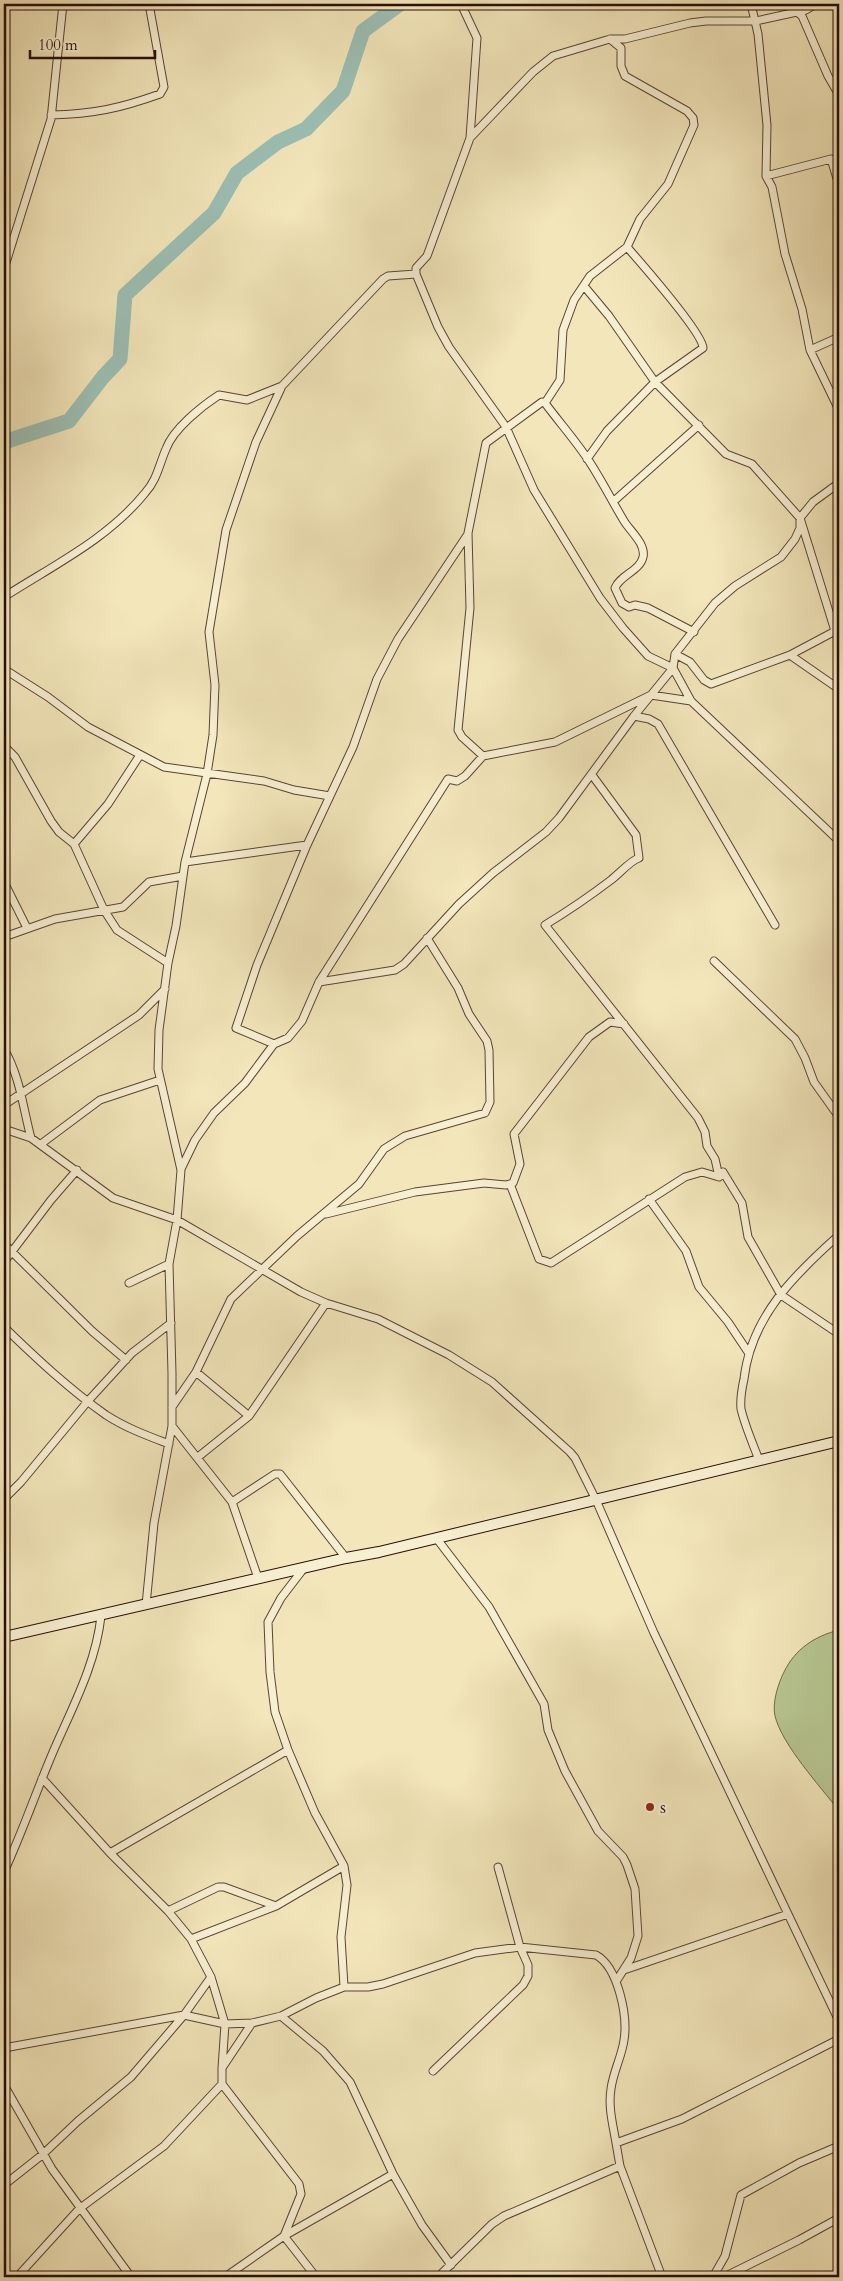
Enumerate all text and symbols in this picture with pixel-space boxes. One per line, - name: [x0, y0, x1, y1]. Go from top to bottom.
- scale bar: [30, 28, 155, 60]
- text: 100 m: [38, 35, 78, 55]
- place label: s: [660, 1795, 666, 1820]
- marker: s: [644, 1801, 656, 1813]

